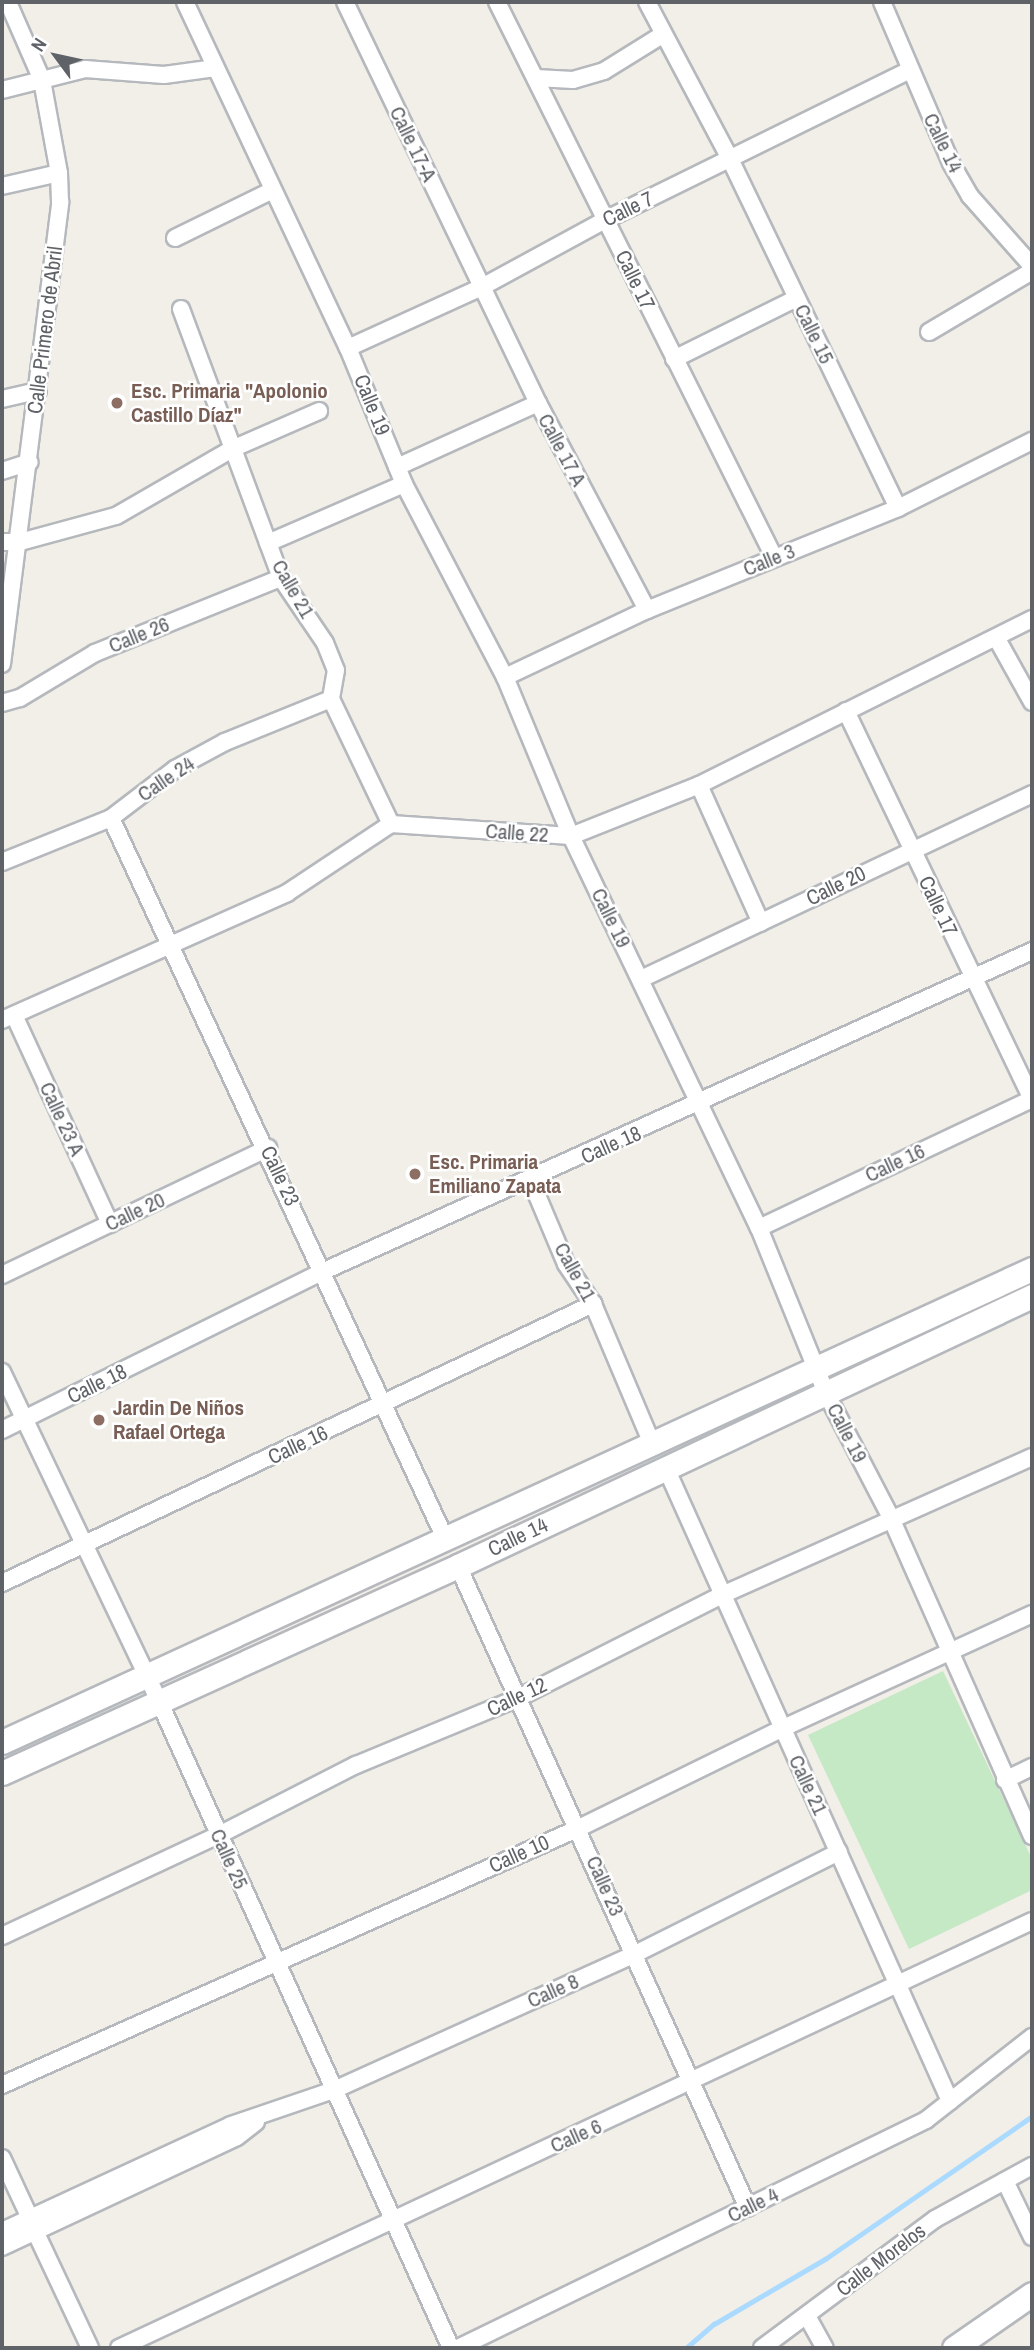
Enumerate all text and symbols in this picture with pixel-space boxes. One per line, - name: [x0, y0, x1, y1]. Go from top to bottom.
- north arrow: [21, 21, 91, 91]
- text: N: [24, 33, 52, 56]
- street label: Calle 17-A: [384, 102, 442, 186]
- street label: Calle 14: [918, 109, 968, 177]
- street label: Calle 7: [598, 186, 658, 232]
- street label: Calle Primero de Abril: [22, 244, 68, 416]
- street label: Calle 17: [610, 246, 660, 314]
- street label: Calle 15: [789, 300, 839, 368]
- street label: Calle 19: [348, 371, 396, 439]
- place label: Esc. Primaria "Apolonio Castillo Díaz": [131, 378, 328, 428]
- marker: Esc. Primaria "Apolonio Castillo Díaz": [109, 395, 125, 411]
- street label: Calle 17 A: [532, 409, 592, 491]
- street label: Calle 3: [739, 538, 799, 582]
- street label: Calle 21: [266, 555, 320, 623]
- street label: Calle 26: [105, 611, 173, 659]
- street label: Calle 24: [133, 751, 199, 807]
- street label: Calle 22: [485, 818, 549, 848]
- street label: Calle 20: [802, 861, 870, 911]
- street label: Calle 17: [913, 872, 963, 940]
- street label: Calle 19: [586, 884, 636, 952]
- street label: Calle 23 A: [34, 1078, 90, 1160]
- street label: Calle 18: [577, 1121, 645, 1169]
- street label: Calle 16: [861, 1138, 929, 1188]
- street label: Calle 23: [255, 1142, 305, 1210]
- place label: Esc. Primaria Emiliano Zapata: [429, 1149, 561, 1199]
- marker: Esc. Primaria Emiliano Zapata: [407, 1166, 423, 1182]
- street label: Calle 20: [101, 1187, 169, 1237]
- street label: Calle 21: [549, 1238, 601, 1306]
- street label: Calle 18: [63, 1359, 131, 1409]
- place label: Jardin De Niños Rafael Ortega: [113, 1395, 244, 1445]
- street label: Calle 19: [821, 1399, 873, 1467]
- marker: Jardin De Niños Rafael Ortega: [91, 1412, 107, 1428]
- street label: Calle 16: [264, 1420, 332, 1470]
- street label: Calle 14: [484, 1512, 552, 1562]
- street label: Calle 12: [483, 1672, 551, 1722]
- street label: Calle 21: [783, 1751, 833, 1819]
- street label: Calle 25: [205, 1825, 253, 1893]
- street label: Calle 10: [485, 1830, 553, 1878]
- street label: Calle 23: [581, 1852, 629, 1920]
- street label: Calle 8: [523, 1969, 583, 2013]
- street label: Calle 6: [546, 2114, 606, 2158]
- street label: Calle 4: [723, 2182, 783, 2228]
- street label: Calle Morelos: [831, 2218, 931, 2302]

